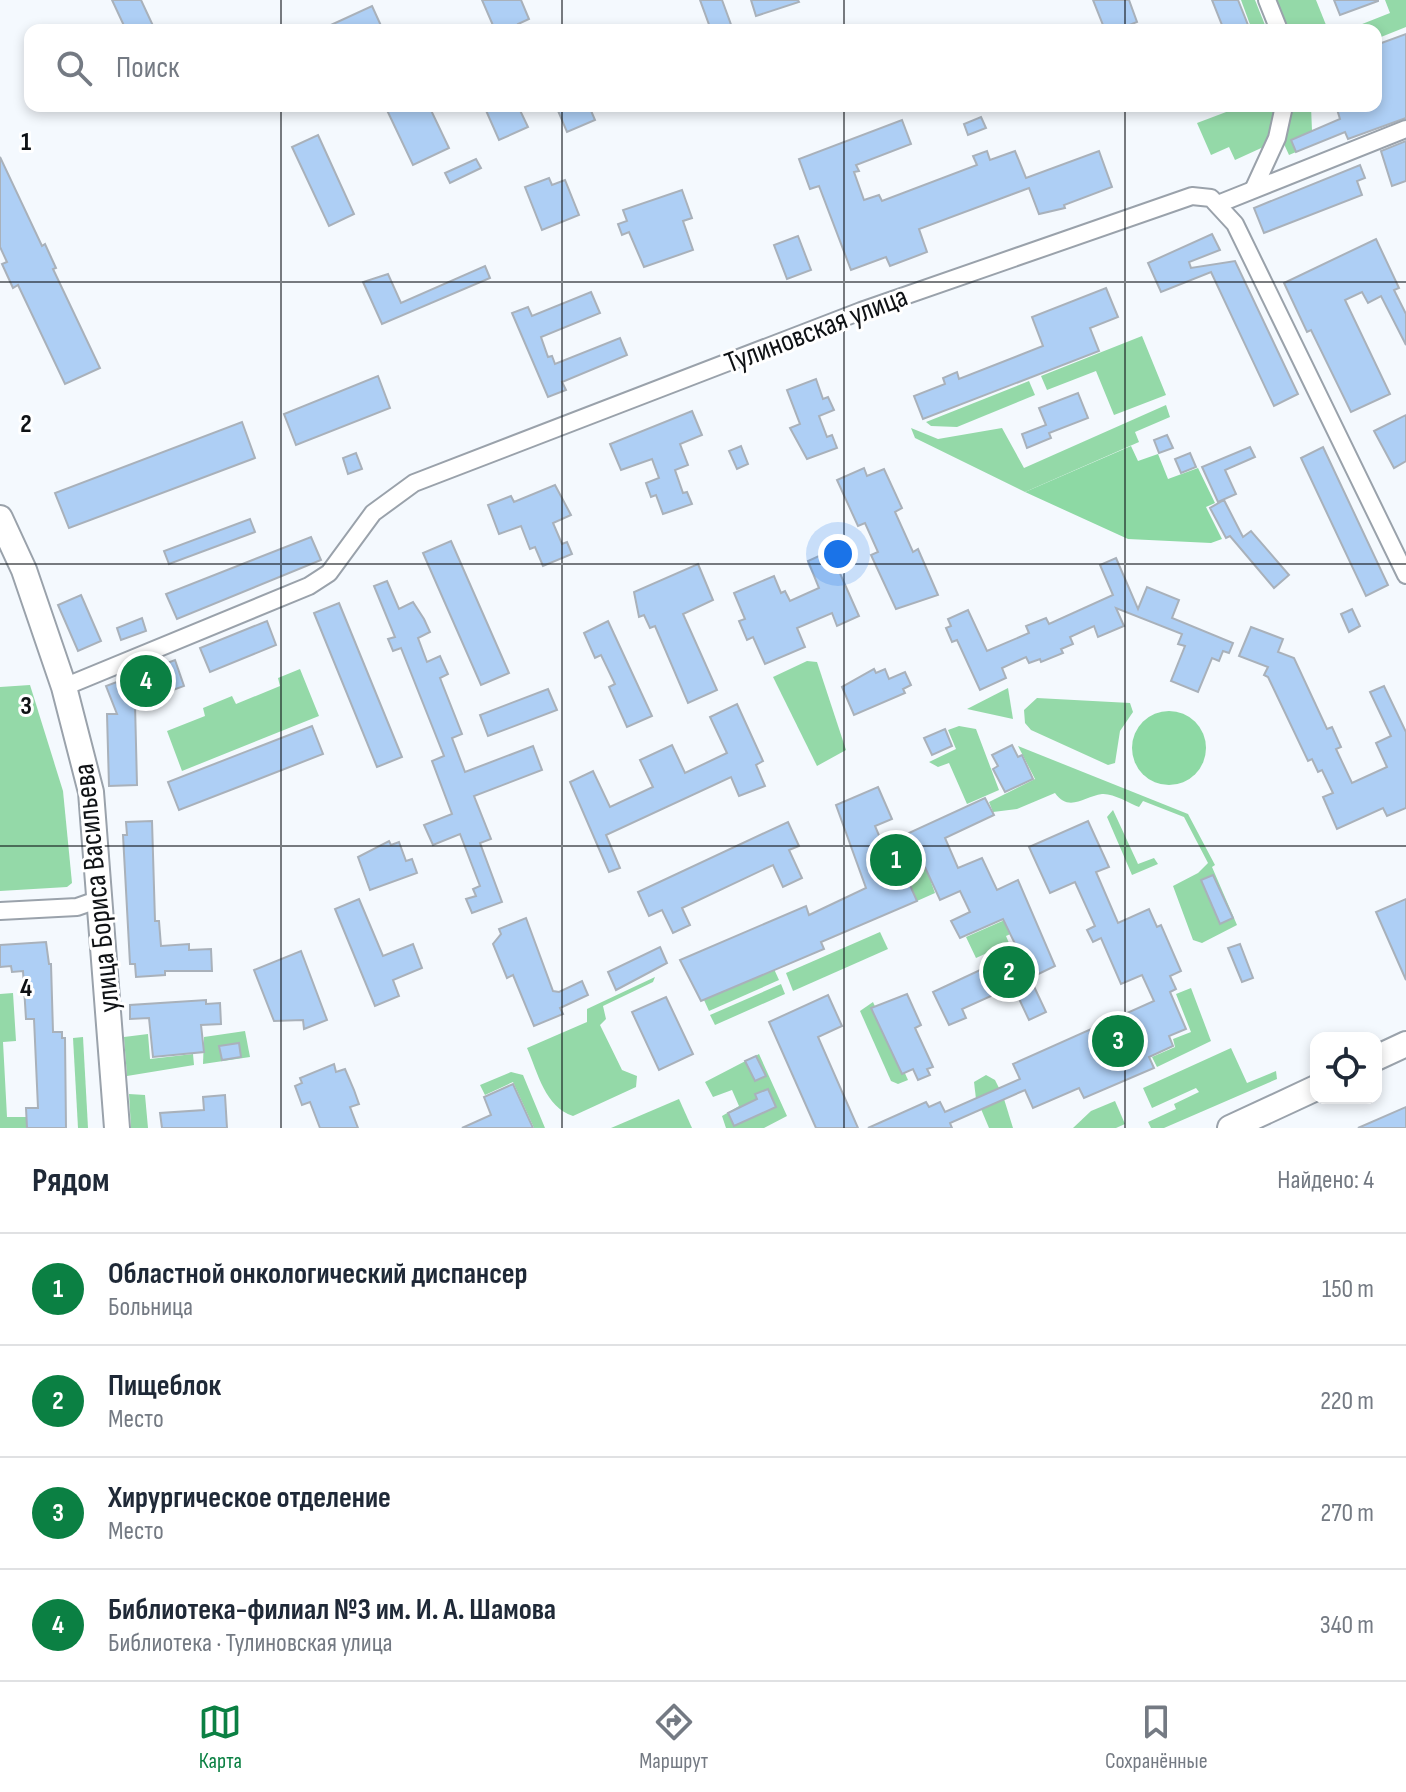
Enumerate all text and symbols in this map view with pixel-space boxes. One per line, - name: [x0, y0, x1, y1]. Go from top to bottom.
- search box: [24, 24, 1382, 112]
- icon: search: [52, 46, 96, 90]
- text: Поиск: [116, 50, 179, 86]
- text: 1: [21, 127, 31, 158]
- street label: Тулиновская улица: [720, 279, 913, 381]
- text: 2: [20, 409, 32, 440]
- your location: [818, 534, 858, 574]
- pin: 4: [120, 651, 172, 711]
- text: 3: [20, 691, 32, 722]
- street label: улица Бориса Васильева: [66, 762, 128, 1014]
- pin: 1: [870, 830, 922, 890]
- pin: 2: [983, 942, 1035, 1002]
- text: 4: [20, 973, 32, 1004]
- pin: 3: [1092, 1011, 1144, 1071]
- map controls: [1310, 1032, 1382, 1104]
- button: locate: [1310, 1032, 1382, 1104]
- text: Рядом: [32, 1160, 110, 1201]
- text: Найдено: 4: [1277, 1165, 1374, 1196]
- text: Областной онкологический диспансер: [108, 1256, 528, 1292]
- text: 1: [53, 1274, 63, 1305]
- text: 150 m: [1322, 1274, 1374, 1305]
- text: Больница: [108, 1292, 193, 1323]
- text: Пищеблок: [108, 1368, 221, 1404]
- text: 2: [52, 1386, 64, 1417]
- text: 220 m: [1320, 1386, 1374, 1417]
- text: Место: [108, 1404, 164, 1435]
- text: Хирургическое отделение: [108, 1480, 391, 1516]
- text: 3: [52, 1498, 64, 1529]
- text: 270 m: [1321, 1498, 1374, 1529]
- text: Место: [108, 1516, 164, 1547]
- text: Библиотека-филиал №3 им. И. А. Шамова: [108, 1592, 556, 1628]
- text: 4: [52, 1610, 64, 1641]
- text: 340 m: [1320, 1610, 1374, 1641]
- text: Библиотека · Тулиновская улица: [108, 1628, 393, 1659]
- tab: Карта: [198, 1700, 242, 1775]
- tab: Маршрут: [639, 1700, 708, 1775]
- tab: Сохранённые: [1105, 1700, 1208, 1775]

